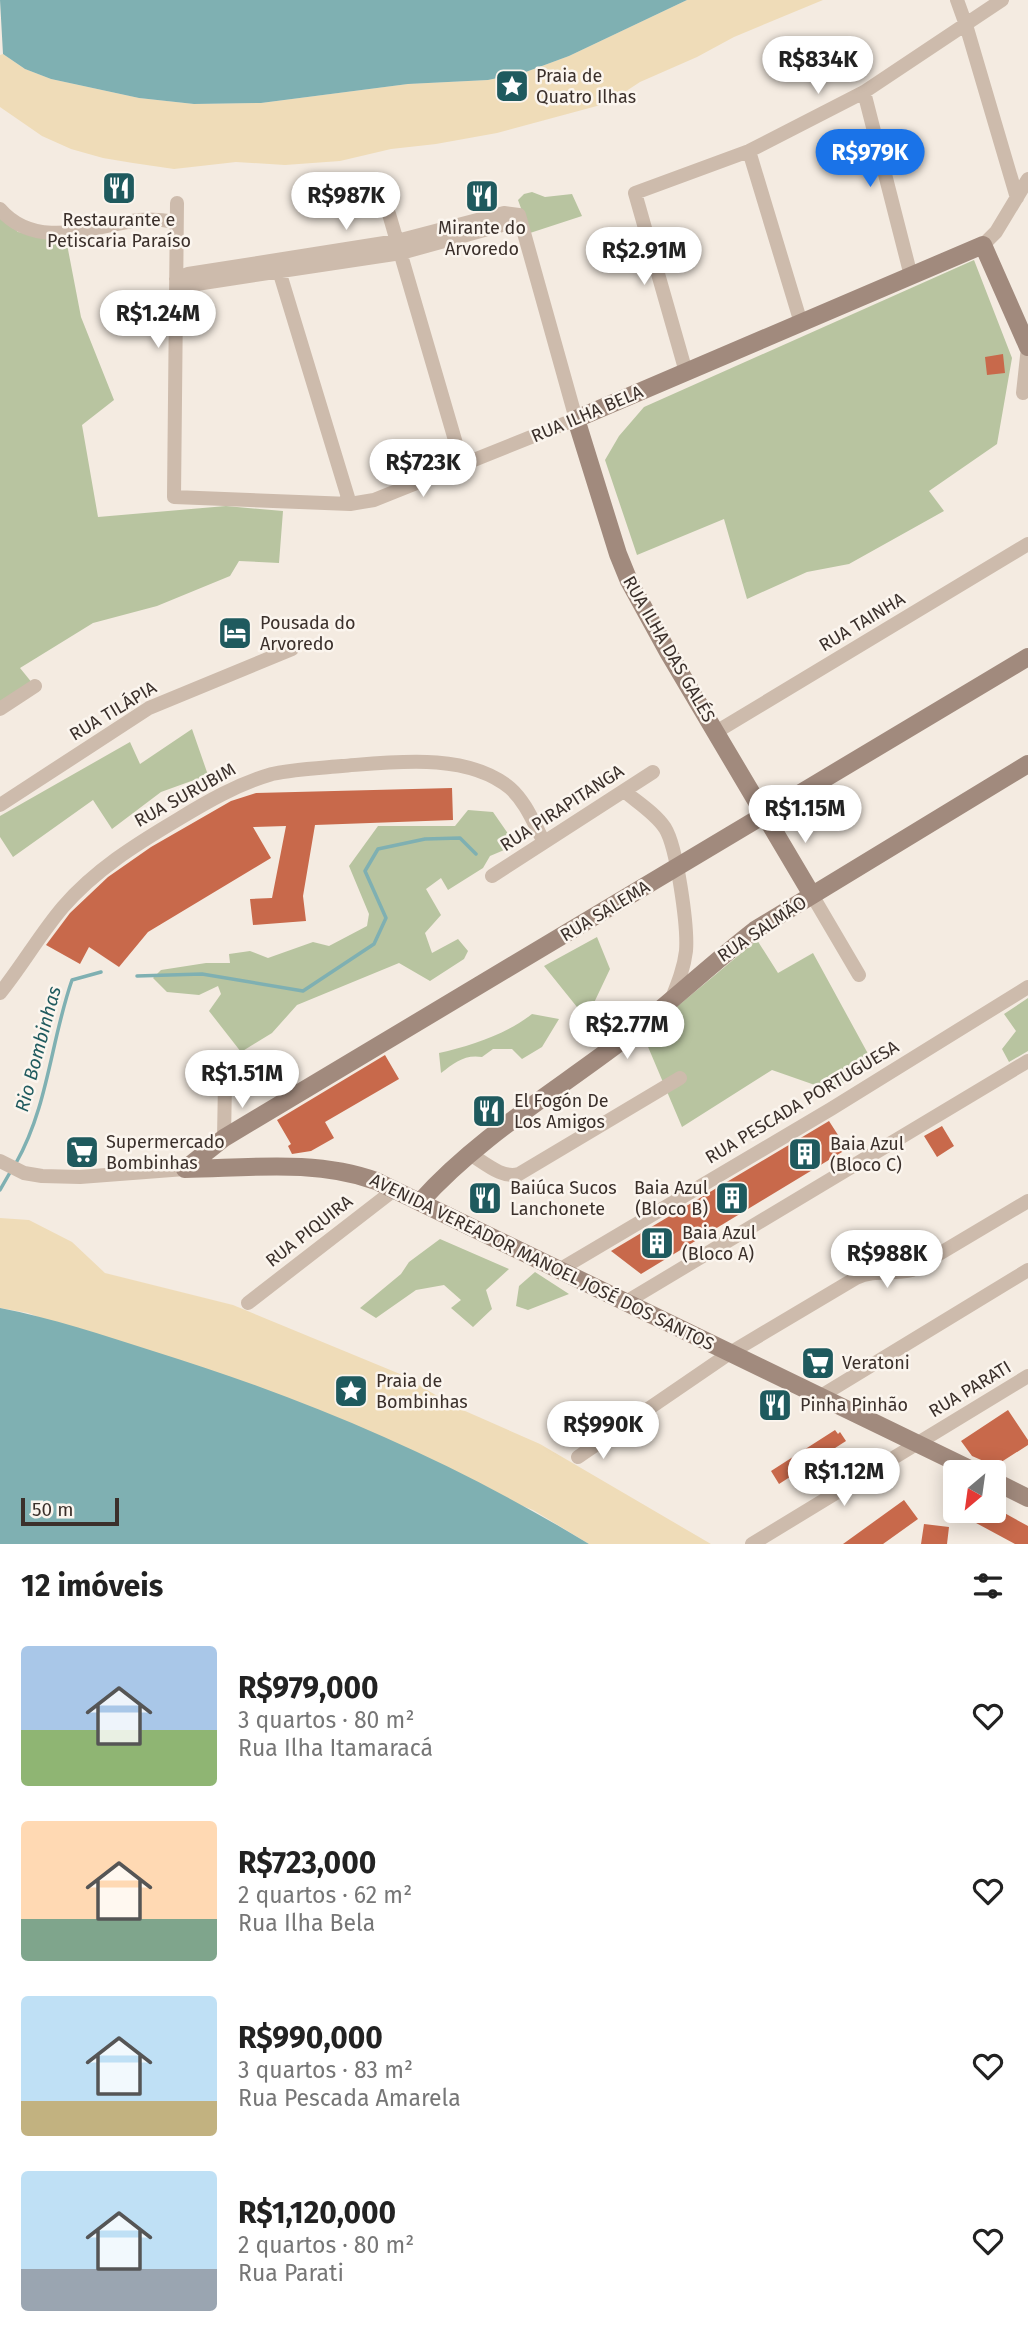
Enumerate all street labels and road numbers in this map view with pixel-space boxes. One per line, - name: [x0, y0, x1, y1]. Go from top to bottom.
- street label: RUA ILHA BELA: [528, 380, 647, 447]
- street label: RUA ILHA DAS GALÉS: [618, 571, 721, 726]
- street label: RUA TAINHA: [815, 587, 910, 656]
- street label: RUA TILÁPIA: [65, 675, 161, 746]
- street label: RUA SURUBIM: [131, 758, 239, 832]
- street label: RUA PIRAPITANGA: [496, 759, 629, 856]
- street label: RUA SALEMA: [556, 875, 654, 946]
- street label: RUA SALMÃO: [713, 890, 811, 967]
- street label: RUA PESCADA PORTUGUESA: [701, 1035, 903, 1169]
- street label: AVENIDA VEREADOR MANOEL JOSÉ DOS SANTOS: [366, 1168, 718, 1355]
- street label: RUA PIQUIRA: [261, 1190, 357, 1272]
- street label: RUA PARATI: [925, 1356, 1015, 1422]

